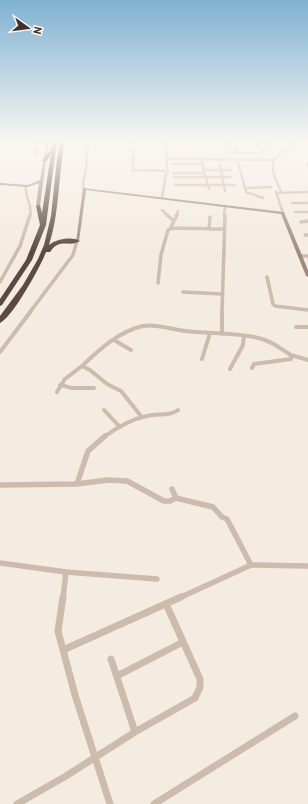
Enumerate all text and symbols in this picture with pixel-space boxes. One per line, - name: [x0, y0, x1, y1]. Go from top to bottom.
- north arrow: [8, 8, 48, 48]
- text: N: [30, 25, 45, 36]

